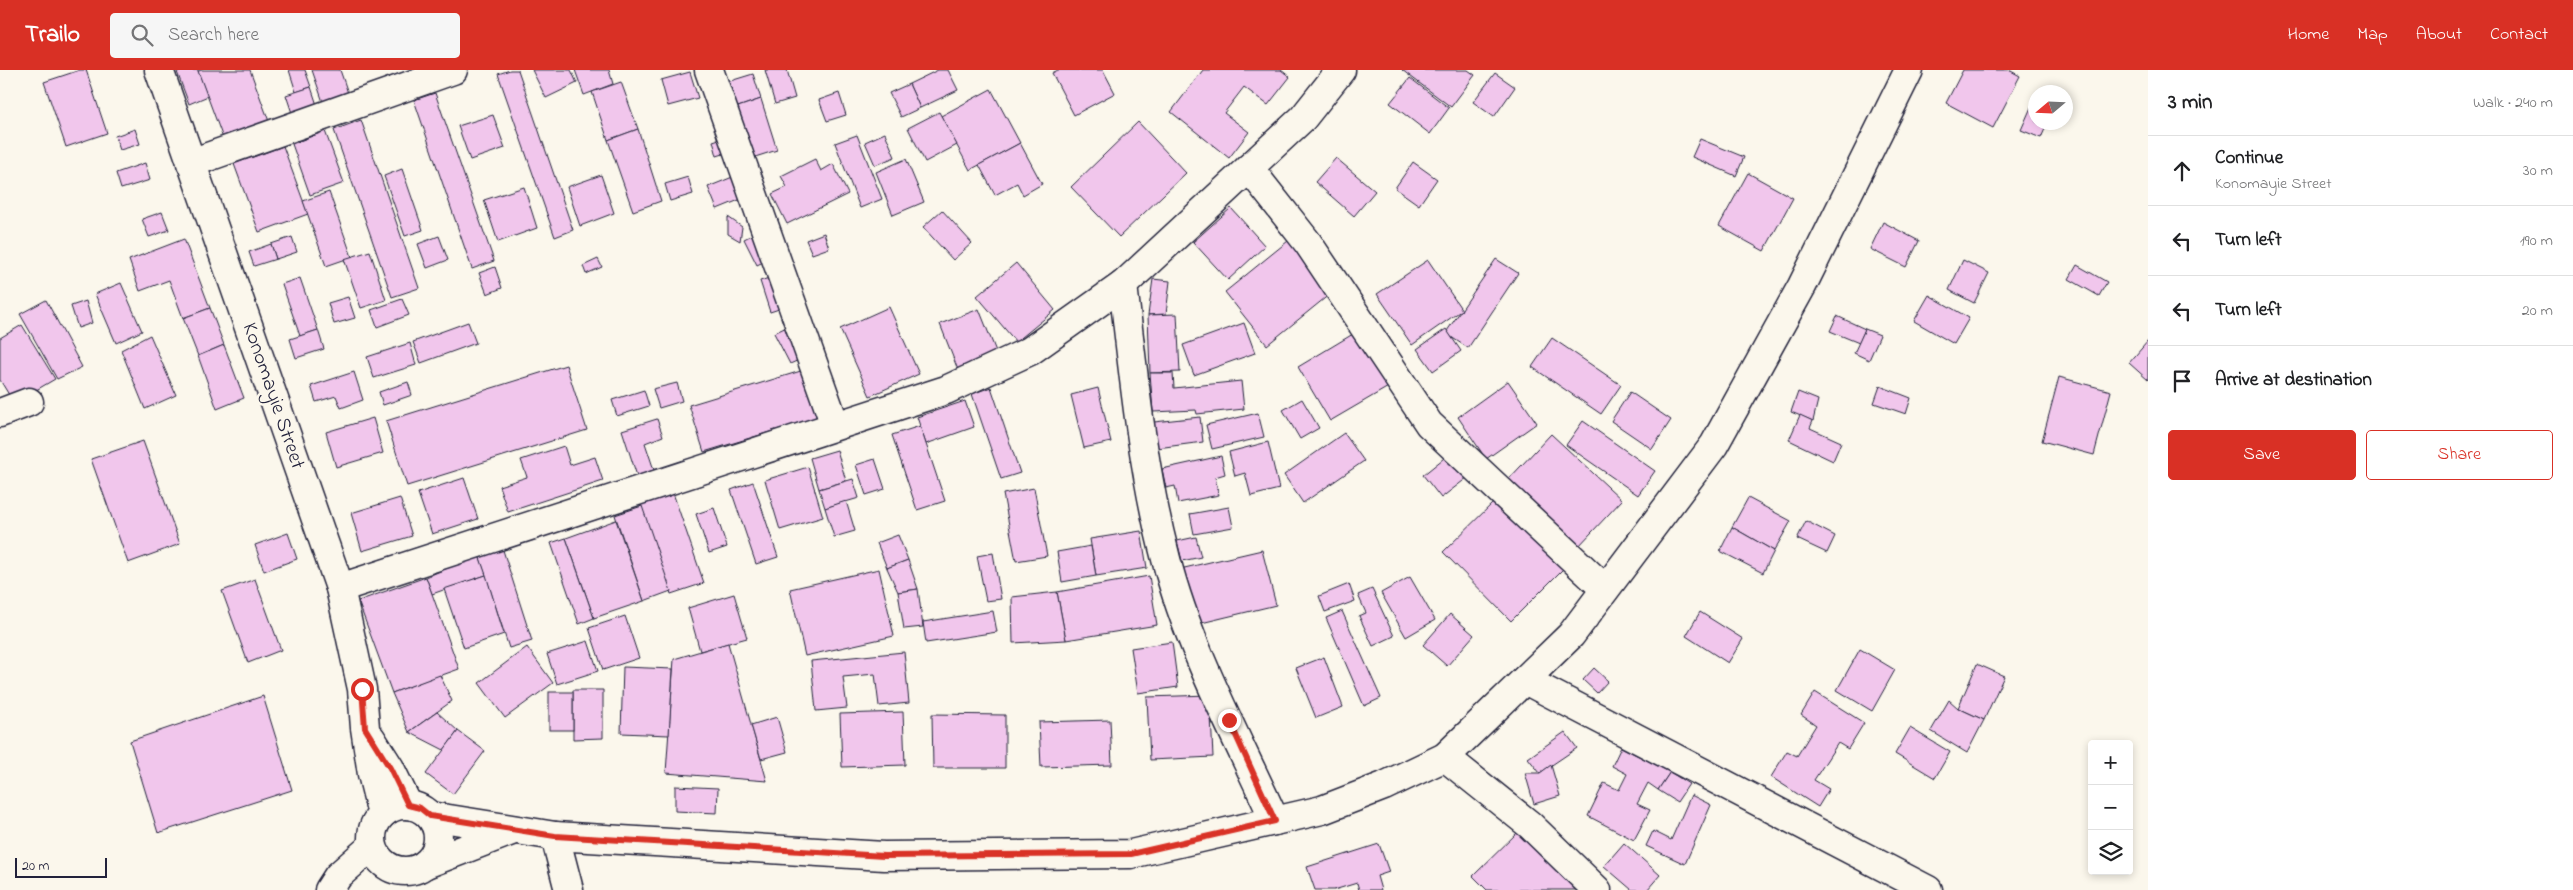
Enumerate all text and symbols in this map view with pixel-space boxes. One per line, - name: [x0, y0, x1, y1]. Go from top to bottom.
- search box: [110, 13, 460, 58]
- text: Trailo: [25, 18, 80, 53]
- icon: search: [128, 21, 156, 49]
- text: Search here: [168, 22, 259, 49]
- text: Home: [2288, 22, 2329, 48]
- text: Map: [2357, 22, 2388, 48]
- text: About: [2416, 22, 2462, 48]
- text: Contact: [2490, 22, 2548, 48]
- north arrow: [2028, 85, 2073, 130]
- text: 3 min: [2168, 88, 2212, 118]
- text: Walk · 240 m: [2473, 91, 2553, 115]
- text: Continue: [2215, 145, 2283, 172]
- icon: ahead: [2168, 157, 2196, 185]
- text: 30 m: [2523, 159, 2553, 183]
- text: Konomayie Street: [2215, 172, 2332, 196]
- icon: left: [2168, 227, 2196, 255]
- text: Turn left: [2215, 227, 2282, 254]
- text: 190 m: [2520, 229, 2553, 253]
- icon: left: [2168, 297, 2196, 325]
- text: Turn left: [2215, 297, 2282, 324]
- text: 20 m: [2522, 299, 2553, 323]
- street label: Konomayie Street: [232, 319, 312, 474]
- icon: arrive: [2168, 367, 2196, 395]
- text: Arrive at destination: [2215, 367, 2372, 394]
- button: Save: [2168, 430, 2356, 480]
- button: Share: [2366, 430, 2553, 480]
- route start: [351, 678, 374, 701]
- route end: [1218, 709, 1241, 732]
- map controls: [2088, 740, 2133, 875]
- button: +: [2088, 740, 2133, 785]
- button: −: [2088, 785, 2133, 830]
- button: layers: [2088, 830, 2133, 875]
- scale bar: [15, 855, 108, 878]
- text: 20 m: [22, 856, 49, 877]

